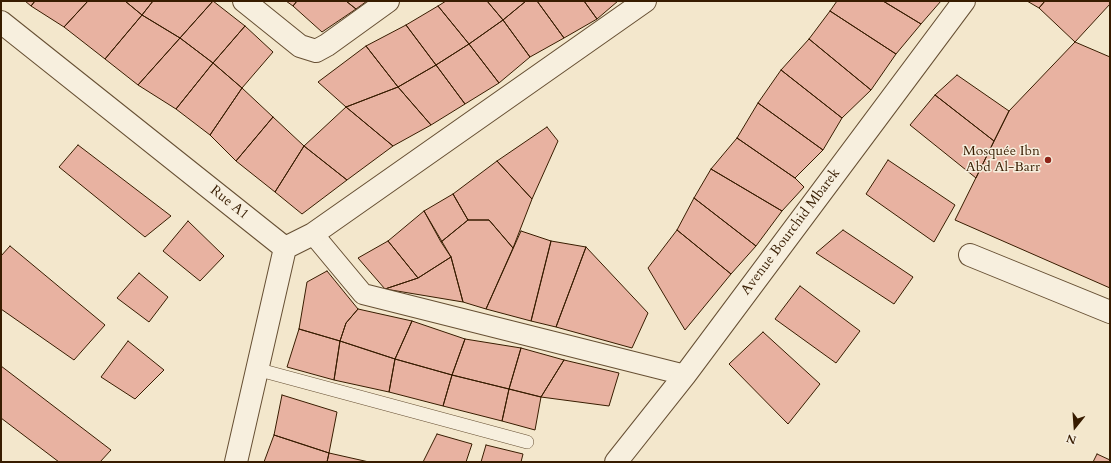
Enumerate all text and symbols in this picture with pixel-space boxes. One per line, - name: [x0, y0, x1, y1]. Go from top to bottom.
- place label: Mosquée Ibn Abd Al-Barr: [963, 144, 1040, 176]
- marker: Mosquée Ibn Abd Al-Barr: [1043, 155, 1053, 165]
- street label: Avenue Bourchid Mbarek: [738, 165, 844, 299]
- street label: Rue A1: [206, 182, 252, 224]
- north arrow: [1055, 407, 1095, 447]
- text: N: [1065, 430, 1078, 448]

